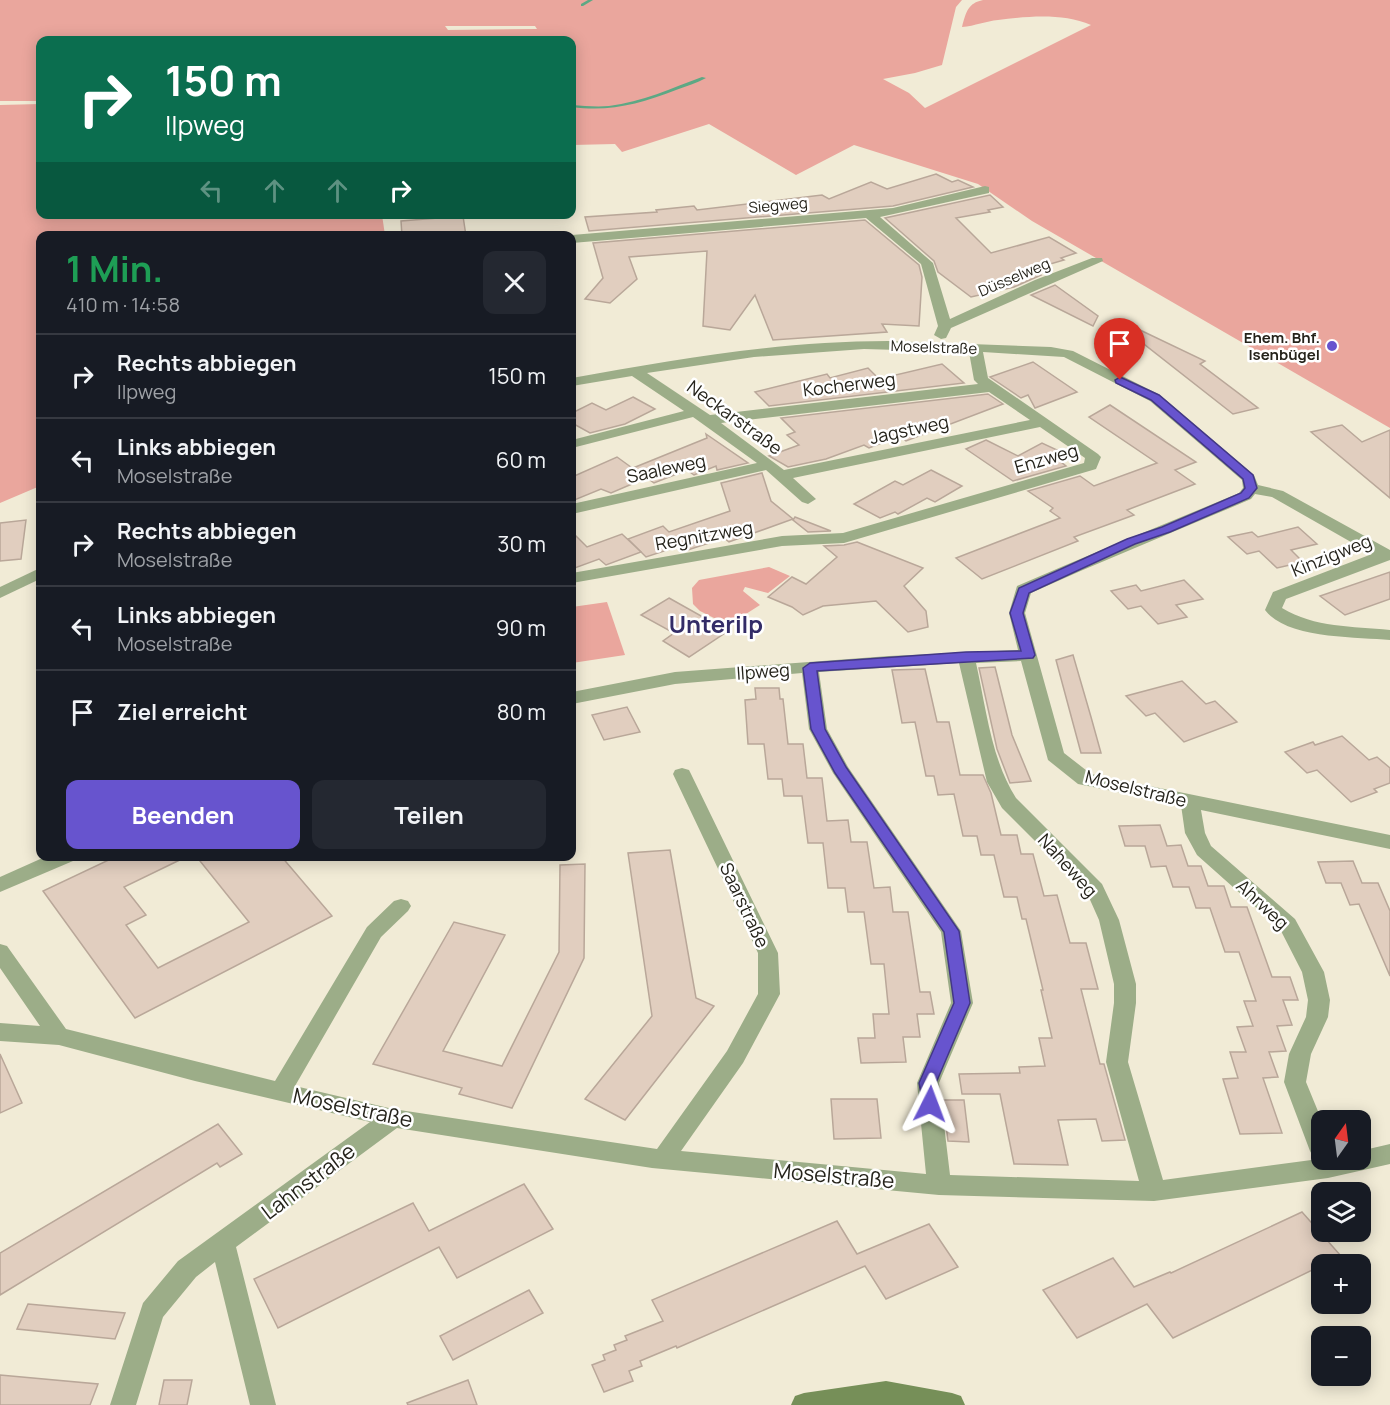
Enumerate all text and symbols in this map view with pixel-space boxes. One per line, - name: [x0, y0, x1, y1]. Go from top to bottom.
- text: 150 m: [165, 51, 282, 109]
- icon: right: [66, 60, 144, 138]
- text: Ilpweg: [165, 106, 245, 143]
- icon: left: [195, 174, 228, 207]
- icon: ahead: [258, 174, 291, 207]
- icon: ahead: [321, 174, 354, 207]
- icon: right: [384, 174, 417, 207]
- street label: Siegweg: [748, 192, 808, 218]
- text: 1 Min.: [66, 244, 163, 293]
- button: close: [483, 251, 546, 314]
- street label: Düsselweg: [975, 253, 1053, 301]
- text: 410 m · 14:58: [66, 291, 180, 318]
- pin: [1094, 318, 1145, 380]
- icon: arrive: [1103, 327, 1136, 360]
- place label: Ehem. Bhf. Isenbügel: [1244, 327, 1320, 365]
- street label: Moselstraße: [890, 335, 978, 359]
- marker: Ehem. Bhf. Isenbügel: [1325, 339, 1339, 353]
- text: Rechts abbiegen: [117, 348, 296, 378]
- icon: right: [66, 360, 99, 393]
- text: 150 m: [488, 361, 546, 391]
- street label: Kocherweg: [801, 366, 897, 402]
- street label: Neckarstraße: [683, 374, 787, 460]
- text: Ilpweg: [117, 378, 176, 405]
- street label: Jagstweg: [867, 409, 951, 449]
- text: Links abbiegen: [117, 432, 276, 462]
- street label: Enzweg: [1011, 437, 1081, 479]
- icon: left: [66, 444, 99, 477]
- text: 60 m: [496, 445, 546, 475]
- street label: Saaleweg: [624, 448, 708, 488]
- text: Moselstraße: [117, 462, 233, 489]
- street label: Regnitzweg: [653, 515, 755, 555]
- text: Rechts abbiegen: [117, 516, 296, 546]
- icon: right: [66, 528, 99, 561]
- street label: Kinzigweg: [1287, 528, 1375, 582]
- text: 30 m: [497, 529, 546, 559]
- text: Moselstraße: [117, 546, 233, 573]
- text: Links abbiegen: [117, 600, 276, 630]
- district label: Unterilp: [669, 607, 763, 640]
- icon: left: [66, 612, 99, 645]
- text: 90 m: [496, 613, 546, 643]
- text: Moselstraße: [117, 630, 233, 657]
- street label: Ilpweg: [736, 657, 790, 685]
- icon: arrive: [66, 696, 99, 729]
- text: Ziel erreicht: [117, 697, 248, 727]
- text: 80 m: [497, 697, 546, 727]
- street label: Moselstraße: [1083, 764, 1189, 812]
- button: Beenden: [66, 780, 300, 849]
- button: Teilen: [312, 780, 546, 849]
- street label: Naheweg: [1033, 828, 1103, 902]
- street label: Saarstraße: [715, 859, 775, 951]
- street label: Ahrweg: [1232, 874, 1294, 934]
- position arrow: [898, 1072, 962, 1136]
- street label: Moselstraße: [291, 1081, 415, 1133]
- north arrow: [1311, 1110, 1371, 1170]
- map controls: [1311, 1110, 1371, 1386]
- street label: Lahnstraße: [255, 1137, 361, 1225]
- street label: Moselstraße: [772, 1156, 896, 1194]
- button: layers: [1311, 1182, 1371, 1242]
- button: +: [1311, 1254, 1371, 1314]
- button: −: [1311, 1326, 1371, 1386]

